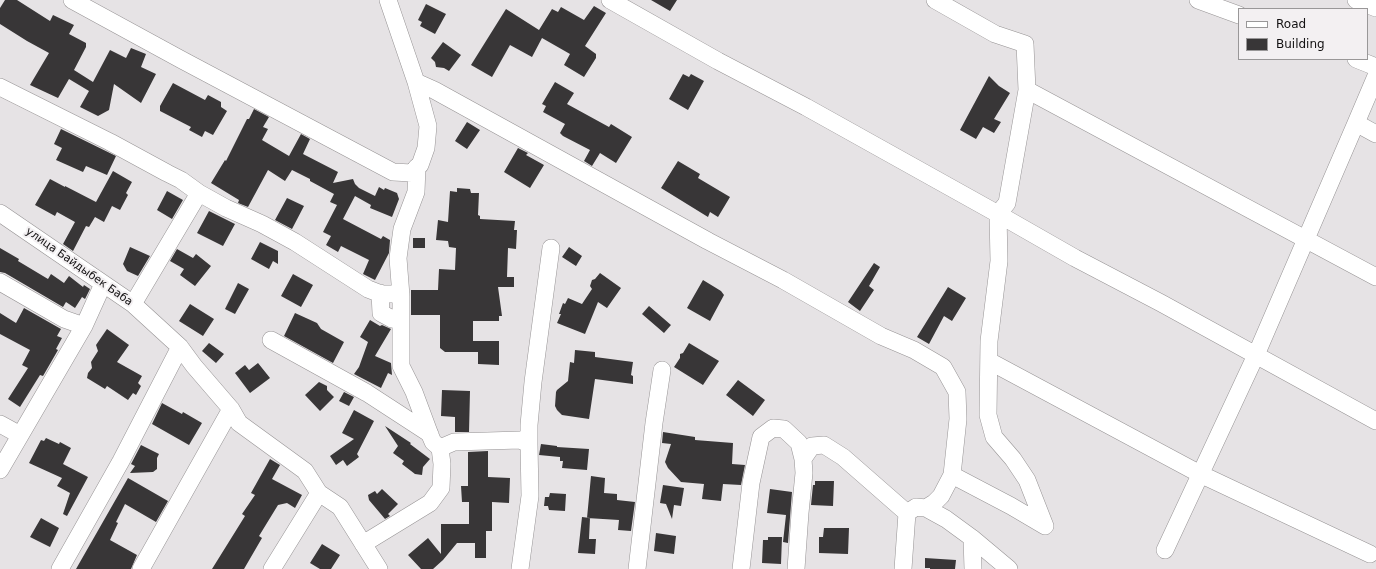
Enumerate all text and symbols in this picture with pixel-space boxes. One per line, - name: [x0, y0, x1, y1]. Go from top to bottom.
- legend: [1238, 8, 1368, 60]
- text: Road: [1276, 17, 1306, 31]
- text: Building: [1276, 37, 1325, 51]
- street label: улица Байдыбек Баба: [23, 225, 135, 309]

